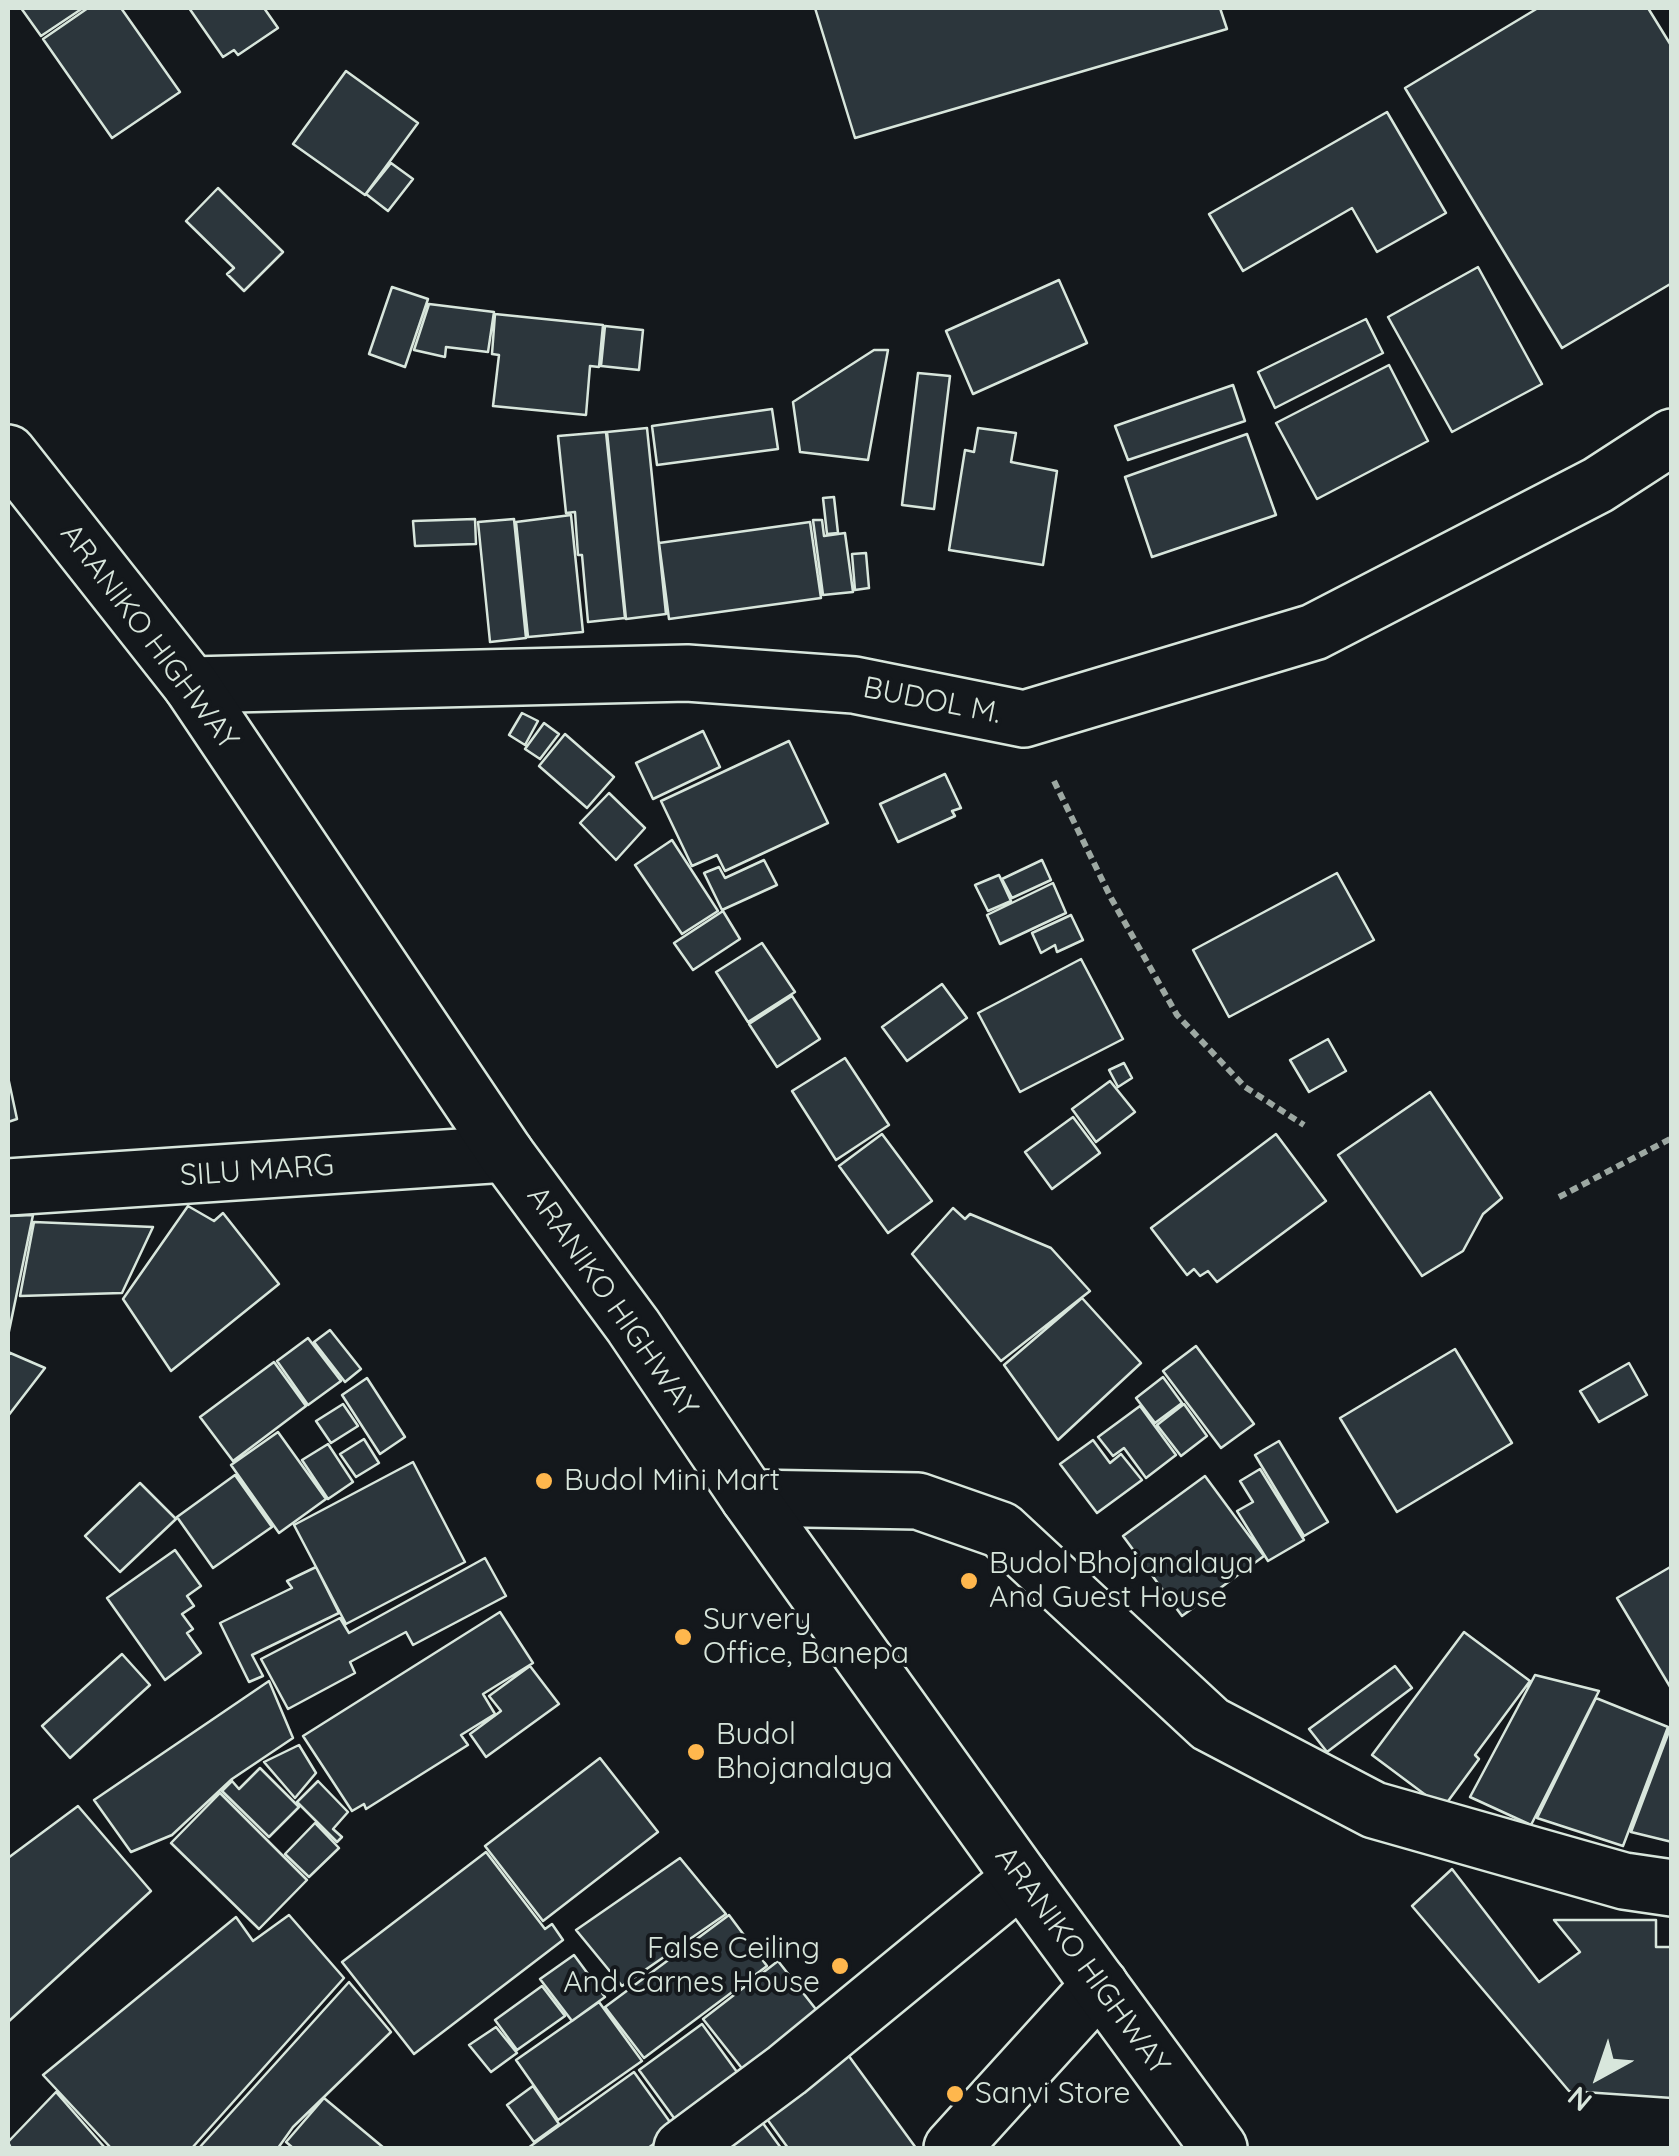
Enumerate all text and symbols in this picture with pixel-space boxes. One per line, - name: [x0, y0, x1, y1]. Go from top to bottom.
- street label: ARANIKO HIGHWAY: [52, 517, 246, 757]
- street label: BUDOL M.: [860, 670, 1004, 732]
- street label: SILU MARG: [179, 1148, 335, 1194]
- street label: ARANIKO HIGHWAY: [519, 1180, 705, 1424]
- place label: Budol Mini Mart: [564, 1463, 780, 1499]
- marker: Budol Mini Mart: [533, 1470, 555, 1492]
- place label: Budol Bhojanalaya And Guest House: [989, 1546, 1254, 1616]
- marker: Budol Bhojanalaya And Guest House: [958, 1570, 980, 1592]
- place label: Survery Office, Banepa: [703, 1602, 909, 1672]
- marker: Survery Office, Banepa: [672, 1626, 694, 1648]
- place label: Budol Bhojanalaya: [716, 1717, 893, 1788]
- marker: Budol Bhojanalaya: [685, 1741, 707, 1763]
- street label: ARANIKO HIGHWAY: [987, 1840, 1177, 2082]
- place label: False Ceiling And Carnes House: [563, 1931, 820, 2002]
- marker: False Ceiling And Carnes House: [829, 1955, 851, 1977]
- north arrow: [1549, 2026, 1649, 2126]
- place label: Sanvi Store: [975, 2076, 1131, 2112]
- text: N: [1560, 2079, 1599, 2119]
- marker: Sanvi Store: [944, 2083, 966, 2105]

